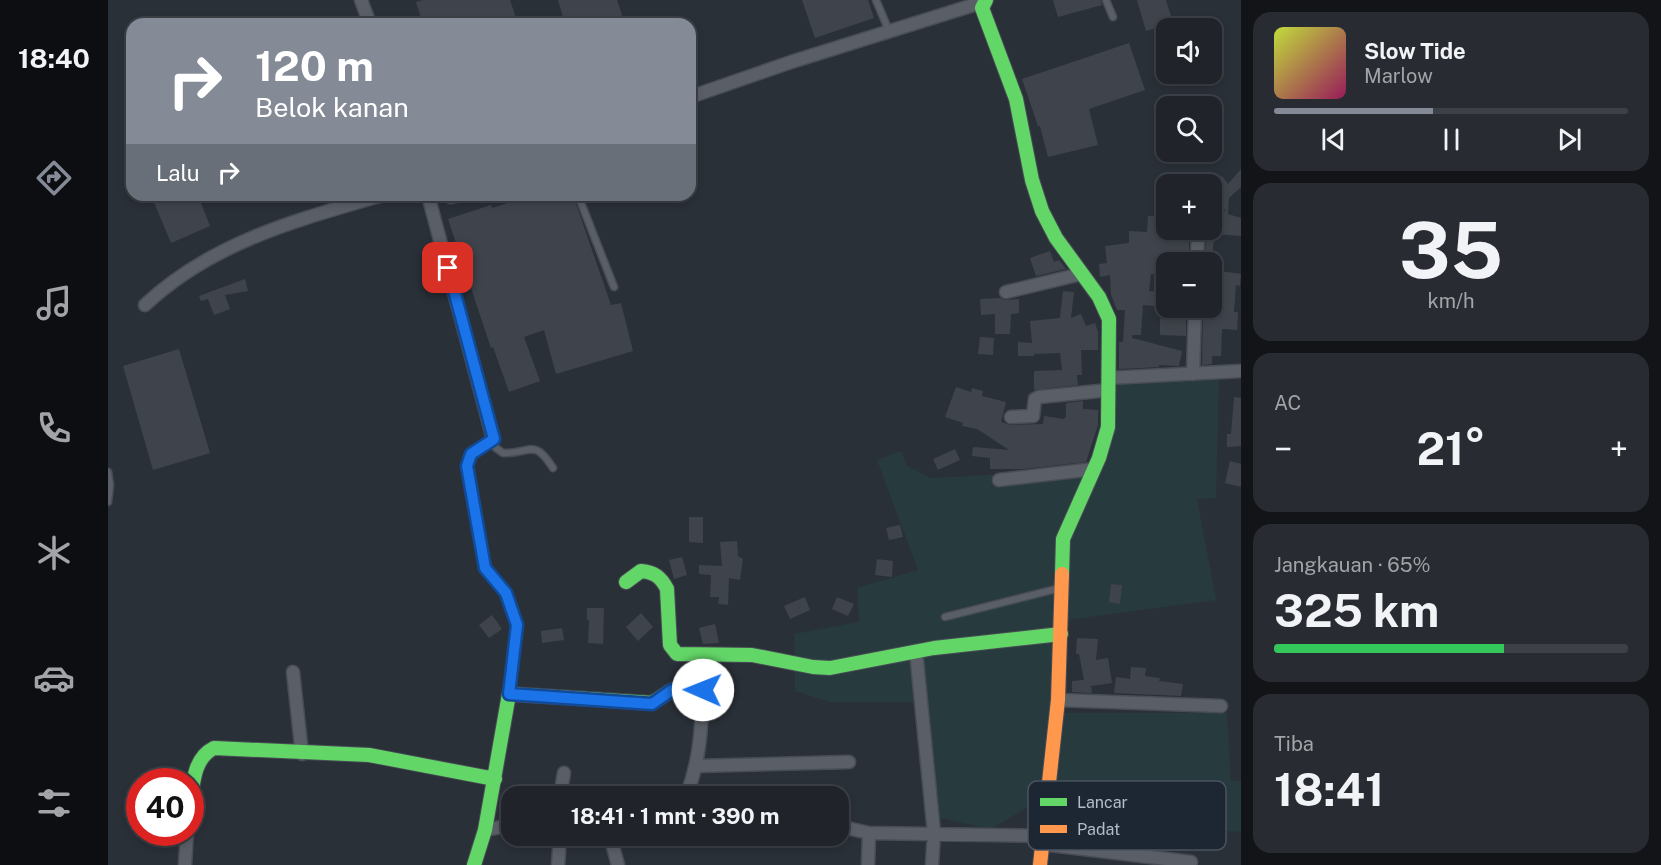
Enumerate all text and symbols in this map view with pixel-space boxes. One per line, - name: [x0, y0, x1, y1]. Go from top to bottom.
- map controls: [1156, 18, 1222, 318]
- button: sound: [1156, 18, 1222, 84]
- text: Slow Tide: [1364, 38, 1466, 64]
- text: 120 m: [255, 41, 374, 90]
- text: 18:40: [18, 42, 90, 74]
- icon: right: [156, 42, 234, 120]
- text: Marlow: [1364, 64, 1433, 88]
- text: Belok kanan: [255, 91, 409, 123]
- button: search: [1156, 96, 1222, 162]
- icon: previous: [1317, 123, 1350, 156]
- icon: pause: [1435, 123, 1468, 156]
- icon: next: [1553, 123, 1586, 156]
- icon: right: [212, 156, 245, 189]
- icon: directions: [33, 157, 75, 199]
- text: Lalu: [156, 160, 200, 186]
- button: +: [1156, 174, 1222, 240]
- text: 35: [1399, 204, 1503, 296]
- pin: [422, 242, 473, 293]
- icon: arrive: [431, 251, 464, 284]
- button: −: [1156, 252, 1222, 318]
- icon: music: [33, 282, 75, 324]
- text: km/h: [1427, 289, 1475, 313]
- text: AC: [1274, 391, 1301, 415]
- icon: phone: [33, 407, 75, 449]
- text: 21°: [1416, 422, 1486, 475]
- text: −: [1274, 430, 1292, 468]
- text: +: [1610, 430, 1628, 468]
- icon: climate: [33, 532, 75, 574]
- text: Jangkauan · 65%: [1274, 553, 1431, 577]
- text: 325 km: [1274, 584, 1439, 637]
- icon: car: [33, 657, 75, 699]
- position arrow: [671, 658, 735, 722]
- text: Tiba: [1274, 732, 1314, 756]
- text: 18:41: [1274, 763, 1384, 816]
- speed limit sign: 40: [126, 768, 204, 846]
- legend: [1028, 781, 1226, 850]
- icon: filters: [33, 782, 75, 824]
- text: Lancar: [1077, 793, 1128, 812]
- text: 18:41 · 1 mnt · 390 m: [571, 803, 779, 829]
- text: Padat: [1077, 820, 1120, 839]

